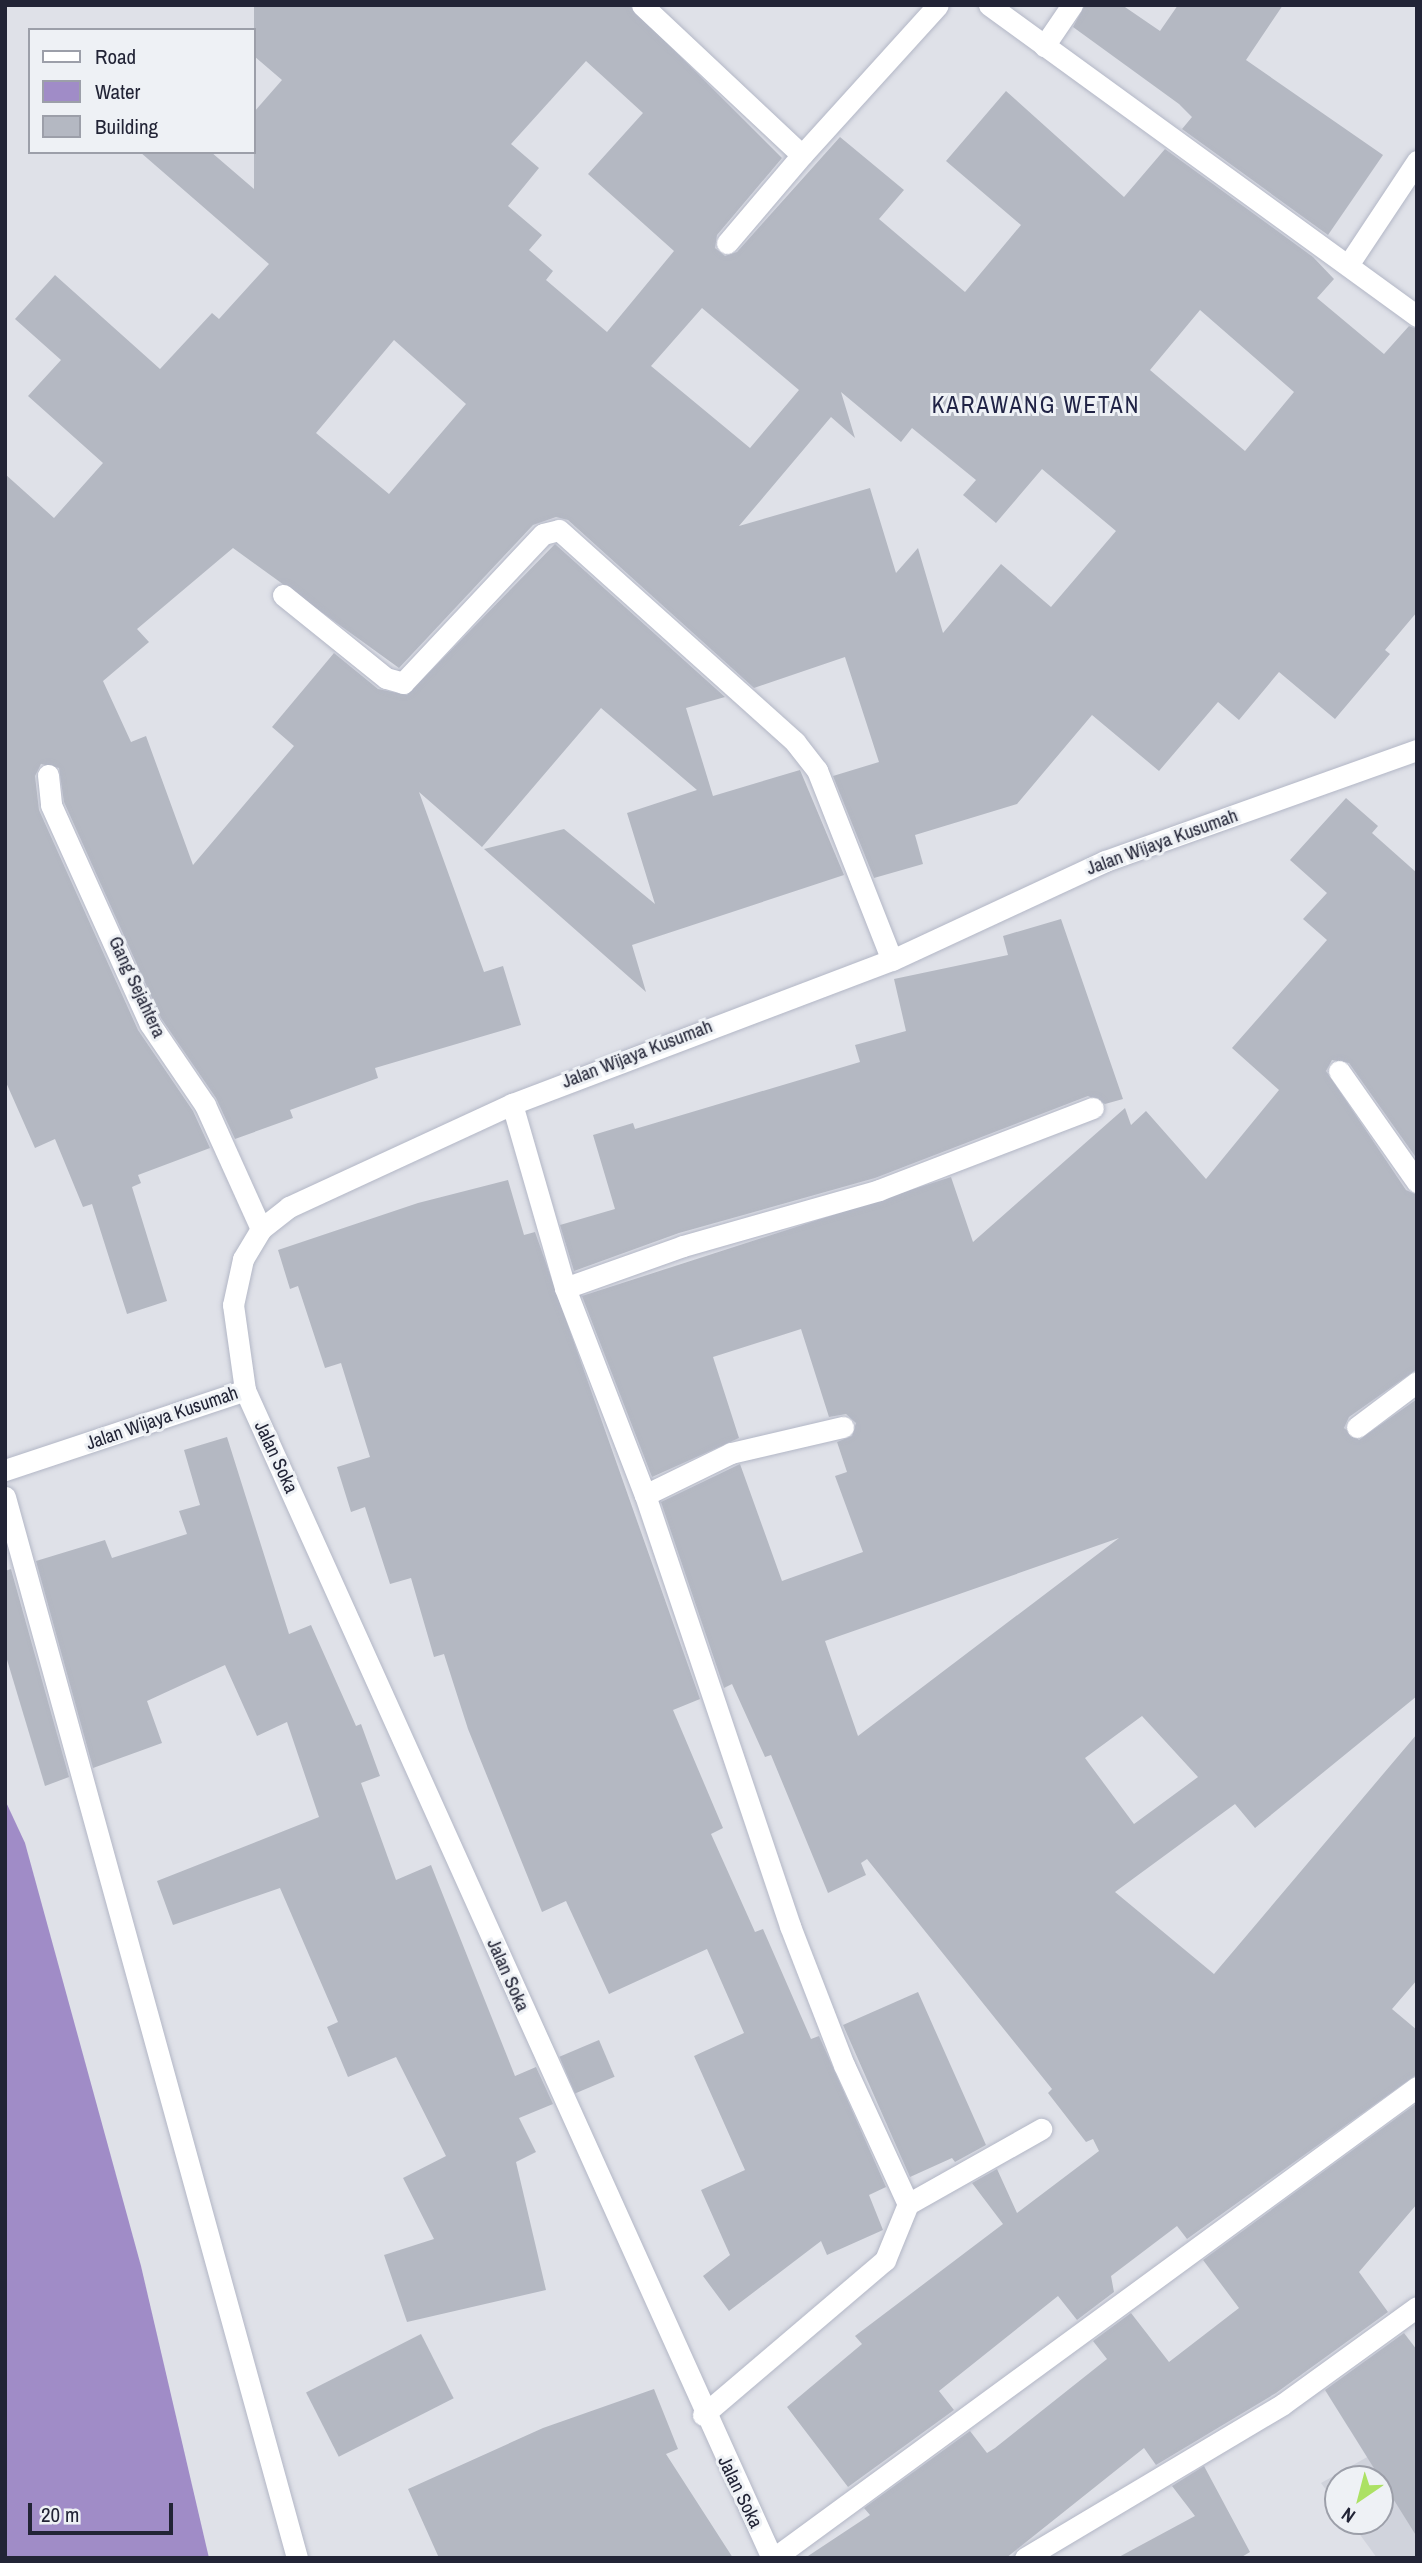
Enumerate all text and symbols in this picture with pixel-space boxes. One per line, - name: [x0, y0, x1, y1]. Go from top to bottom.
- legend: [28, 28, 256, 154]
- text: Road: [95, 42, 136, 71]
- text: Water: [95, 77, 140, 106]
- text: Building: [95, 112, 158, 141]
- district label: KARAWANG WETAN: [933, 391, 1139, 419]
- street label: Jalan Wijaya Kusumah: [1083, 804, 1241, 880]
- street label: Gang Sejahtera: [104, 933, 170, 1041]
- street label: Jalan Wijaya Kusumah: [559, 1015, 715, 1093]
- street label: Jalan Wijaya Kusumah: [83, 1381, 241, 1455]
- street label: Jalan Soka: [249, 1417, 303, 1497]
- street label: Jalan Soka: [482, 1935, 534, 2015]
- street label: Jalan Soka: [713, 2452, 767, 2532]
- north arrow: [1324, 2465, 1394, 2535]
- scale bar: [32, 2490, 177, 2534]
- text: 20 m: [41, 2500, 79, 2529]
- text: N: [1336, 2502, 1360, 2529]

